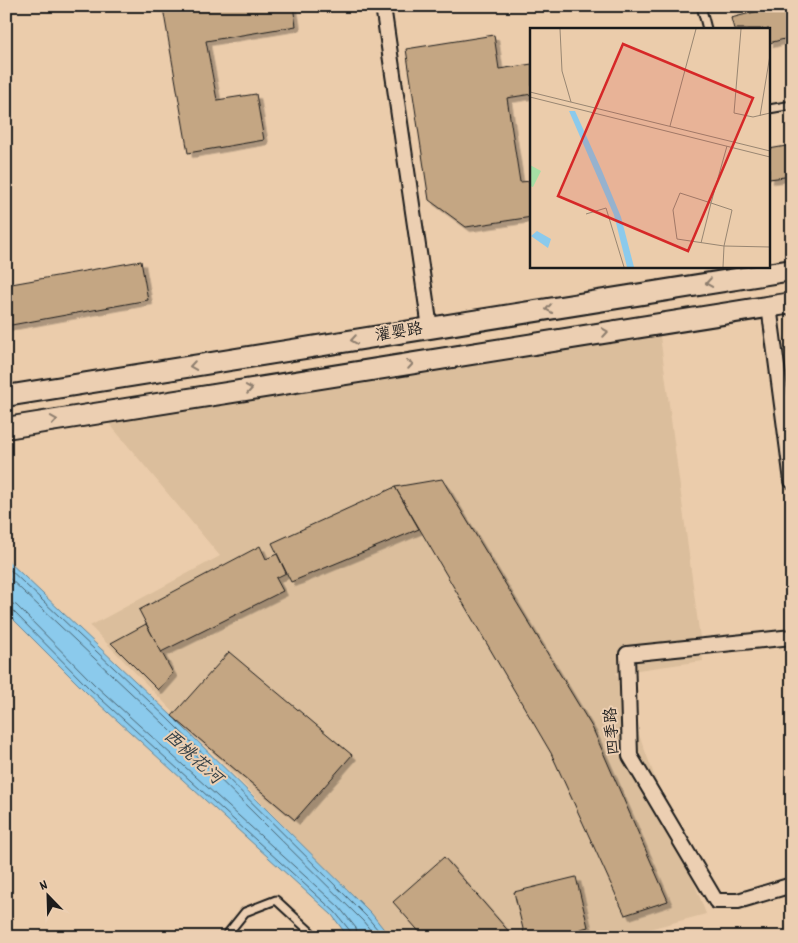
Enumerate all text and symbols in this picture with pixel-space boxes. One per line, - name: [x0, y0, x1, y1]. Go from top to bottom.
- inset map: [530, 28, 770, 268]
- one-way arrow: [705, 277, 713, 288]
- one-way arrow: [544, 303, 552, 314]
- street label: 灌婴路: [373, 318, 425, 348]
- one-way arrow: [601, 328, 609, 338]
- one-way arrow: [349, 335, 358, 345]
- one-way arrow: [406, 359, 414, 369]
- one-way arrow: [189, 360, 197, 371]
- one-way arrow: [245, 385, 254, 395]
- one-way arrow: [50, 416, 59, 426]
- street label: 四季路: [600, 706, 626, 756]
- water label: 西桃花河: [157, 725, 229, 793]
- north arrow: [22, 870, 72, 920]
- text: N: [37, 875, 51, 896]

